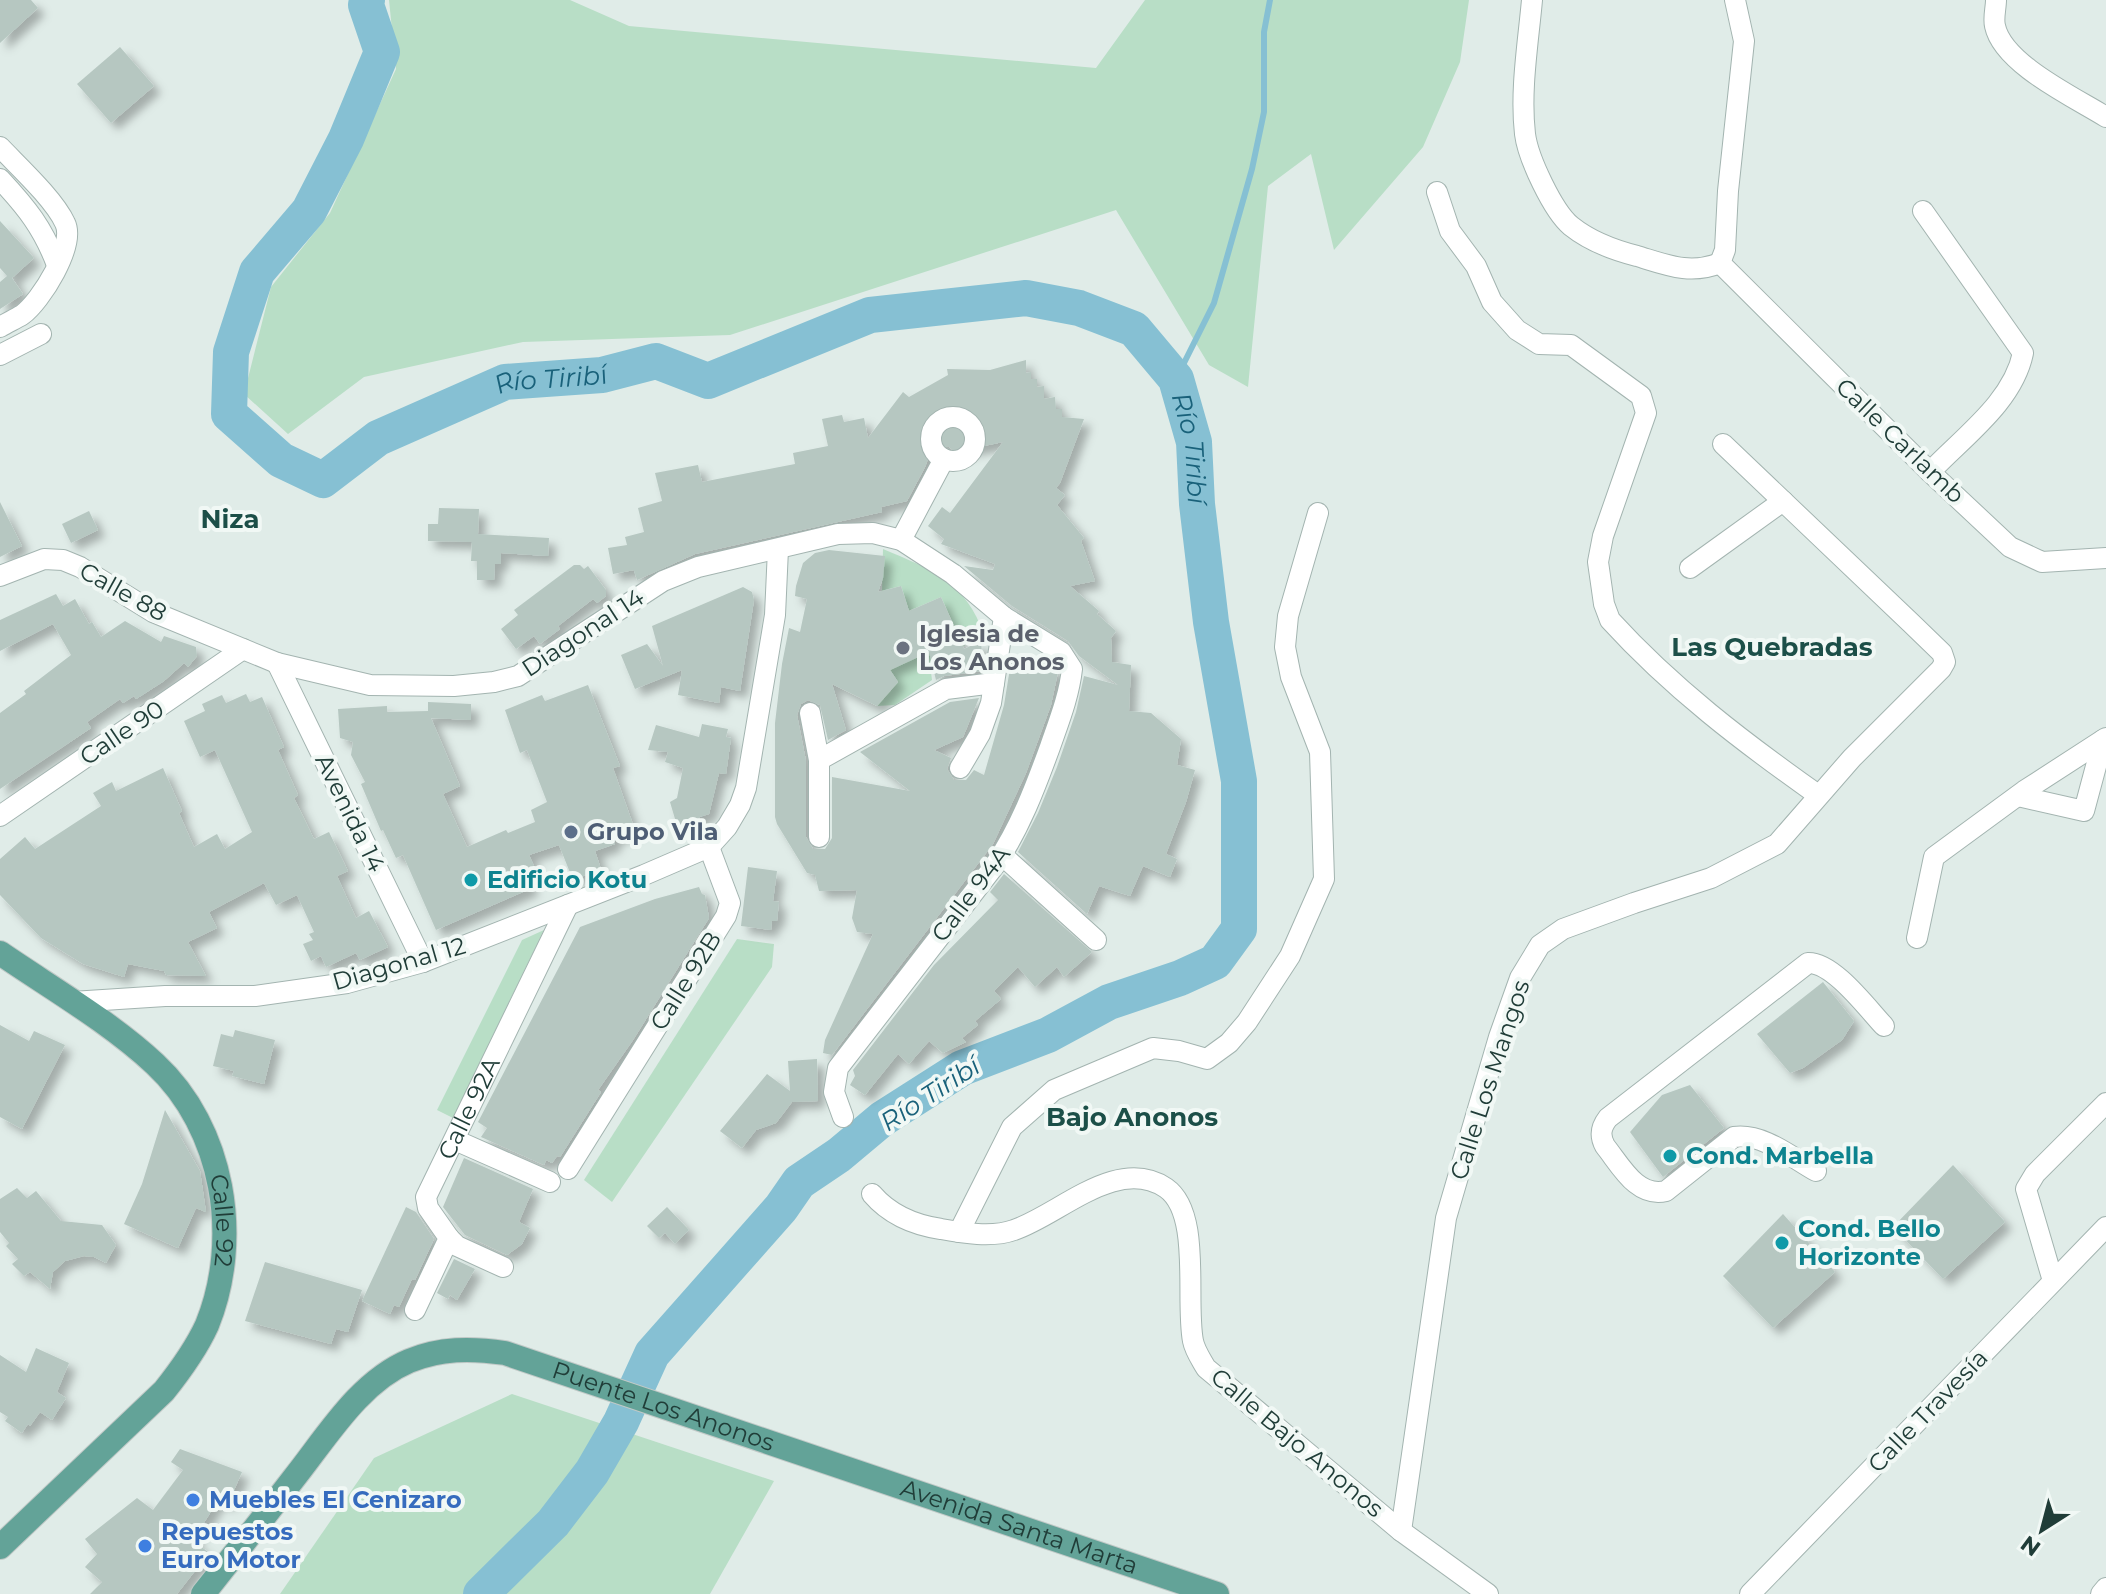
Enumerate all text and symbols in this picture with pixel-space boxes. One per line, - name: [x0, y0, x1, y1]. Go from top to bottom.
- water label: Río Tiribí: [489, 357, 615, 401]
- street label: Calle Carlamb: [1830, 372, 1971, 509]
- water label: Río Tiribí: [1165, 389, 1213, 509]
- district label: Niza: [201, 503, 260, 535]
- street label: Calle 88: [75, 556, 172, 627]
- street label: Diagonal 14: [516, 582, 649, 683]
- place label: Iglesia de Los Anonos: [919, 619, 1065, 676]
- district label: Las Quebradas: [1671, 631, 1873, 663]
- marker: Iglesia de Los Anonos: [894, 639, 912, 657]
- street label: Calle 90: [74, 694, 169, 771]
- street label: Avenida 14: [309, 749, 392, 877]
- place label: Grupo Vila: [587, 817, 718, 846]
- marker: Grupo Vila: [562, 823, 580, 841]
- street label: Calle 94A: [925, 839, 1016, 947]
- place label: Edificio Kotu: [487, 865, 647, 894]
- marker: Edificio Kotu: [462, 871, 480, 889]
- street label: Calle 92B: [644, 926, 727, 1035]
- street label: Diagonal 12: [329, 931, 469, 996]
- street label: Calle Los Mangos: [1444, 976, 1535, 1183]
- water label: Río Tiribí: [874, 1048, 989, 1138]
- street label: Calle 92A: [432, 1052, 506, 1164]
- district label: Bajo Anonos: [1046, 1101, 1218, 1133]
- place label: Cond. Marbella: [1686, 1141, 1874, 1170]
- marker: Cond. Marbella: [1661, 1147, 1679, 1165]
- street label: Calle 92: [204, 1171, 239, 1268]
- place label: Cond. Bello Horizonte: [1798, 1214, 1941, 1271]
- marker: Cond. Bello Horizonte: [1773, 1234, 1791, 1252]
- street label: Calle Travesía: [1862, 1343, 1994, 1478]
- street label: Puente Los Anonos: [548, 1355, 778, 1457]
- street label: Calle Bajo Anonos: [1205, 1362, 1390, 1523]
- street label: Avenida Santa Marta: [897, 1473, 1142, 1580]
- place label: Muebles El Cenizaro: [209, 1485, 462, 1514]
- north arrow: [2002, 1490, 2082, 1570]
- marker: Muebles El Cenizaro: [184, 1491, 202, 1509]
- place label: Repuestos Euro Motor: [161, 1517, 301, 1574]
- text: N: [2015, 1530, 2046, 1562]
- marker: Repuestos Euro Motor: [136, 1537, 154, 1555]

